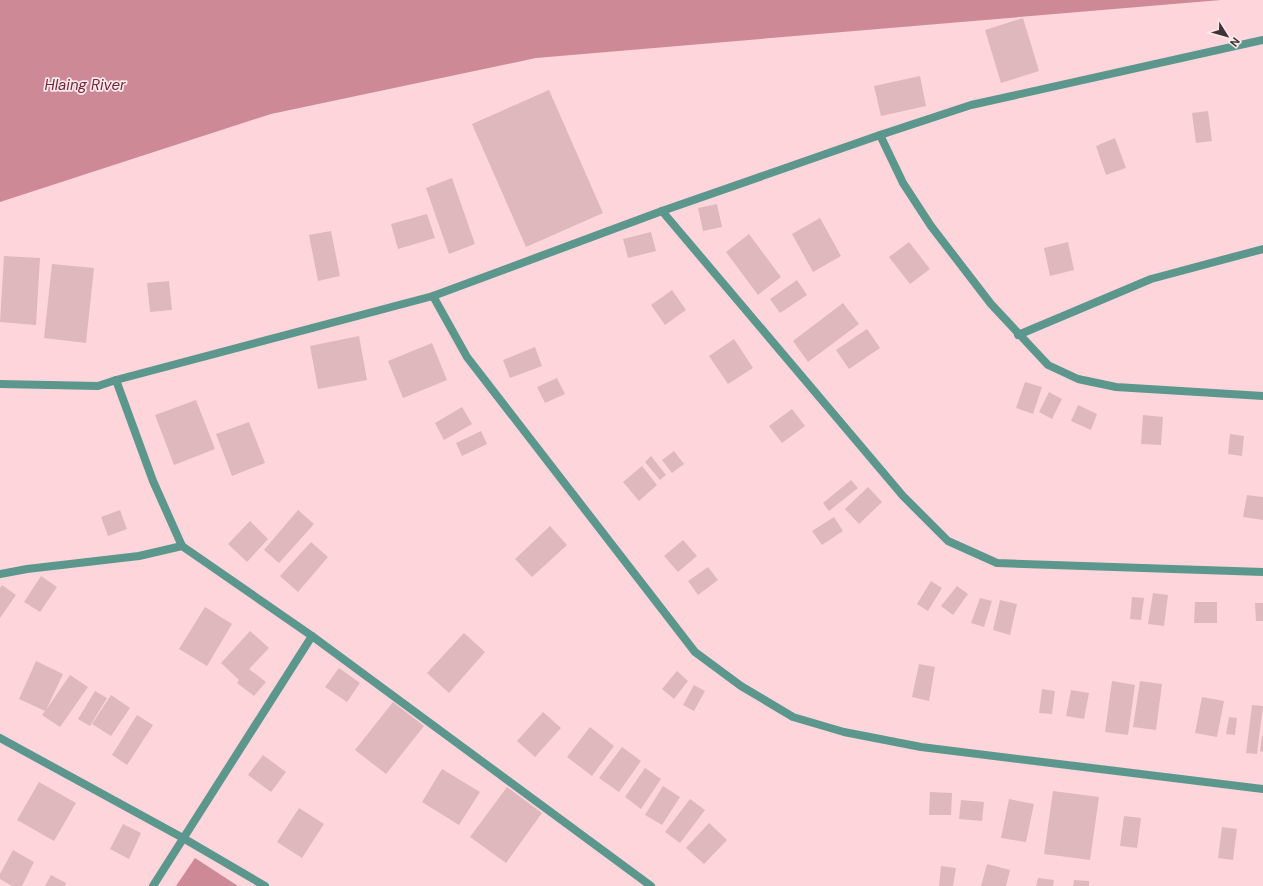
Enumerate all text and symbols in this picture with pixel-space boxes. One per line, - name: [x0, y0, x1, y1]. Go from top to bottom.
- north arrow: [1207, 16, 1247, 56]
- text: N: [1227, 35, 1243, 49]
- water label: Hlaing River: [44, 75, 126, 95]

